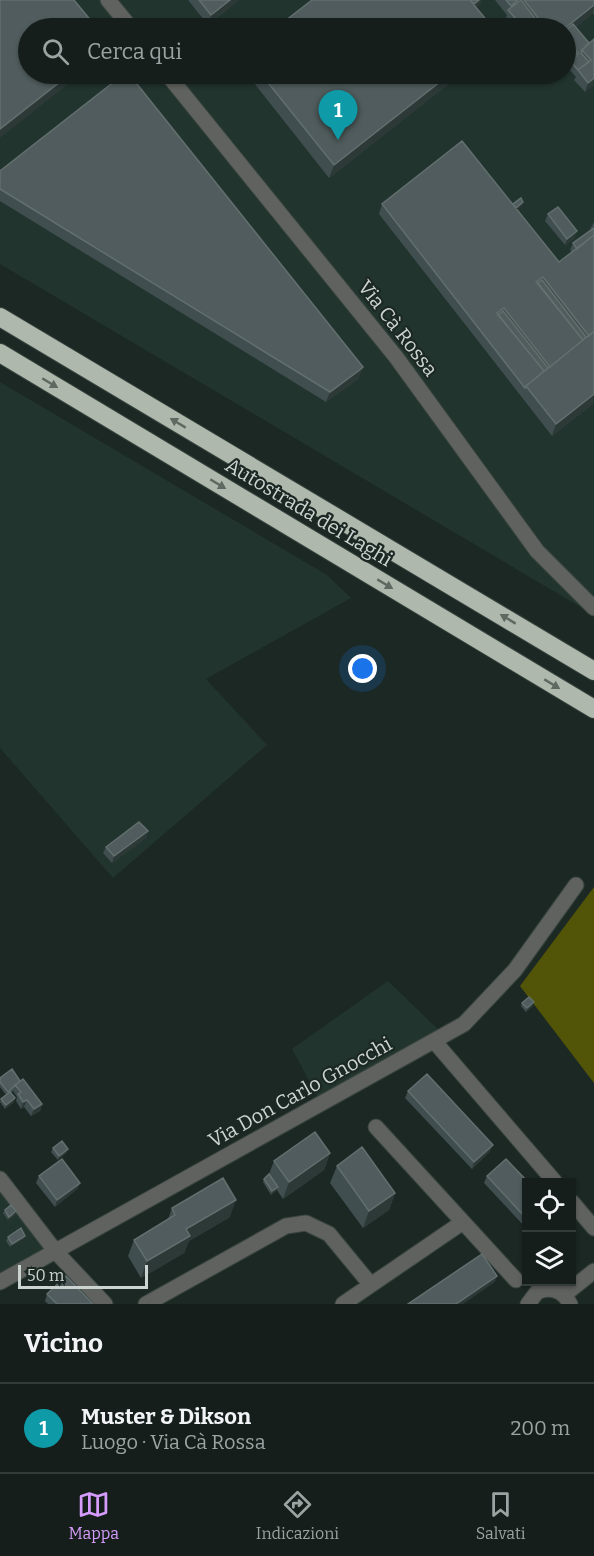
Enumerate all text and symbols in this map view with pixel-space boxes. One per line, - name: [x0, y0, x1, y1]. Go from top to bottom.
- search box: [18, 18, 576, 84]
- icon: search: [39, 35, 72, 68]
- text: Cerca qui: [87, 38, 182, 65]
- pin: 1: [318, 90, 358, 140]
- street label: Via Cà Rossa: [353, 275, 443, 381]
- one-way arrow: [42, 378, 58, 389]
- one-way arrow: [170, 417, 186, 428]
- street label: Autostrada dei Laghi: [221, 453, 397, 571]
- one-way arrow: [209, 478, 226, 488]
- one-way arrow: [377, 578, 393, 589]
- one-way arrow: [500, 614, 516, 625]
- your location: [348, 654, 377, 683]
- one-way arrow: [544, 679, 561, 689]
- street label: Via Don Carlo Gnocchi: [204, 1031, 396, 1152]
- map controls: [522, 1178, 576, 1286]
- button: locate: [522, 1178, 576, 1232]
- button: layers: [522, 1232, 576, 1286]
- scale bar: [18, 1262, 148, 1290]
- text: 50 m: [27, 1266, 64, 1285]
- text: Vicino: [24, 1328, 103, 1359]
- text: Muster & Dikson: [81, 1403, 251, 1430]
- text: 1: [39, 1416, 48, 1440]
- text: 200 m: [510, 1416, 570, 1440]
- text: Luogo · Via Cà Rossa: [81, 1430, 266, 1454]
- tab: Mappa: [68, 1488, 119, 1543]
- tab: Indicazioni: [256, 1488, 339, 1543]
- tab: Salvati: [476, 1488, 526, 1543]

